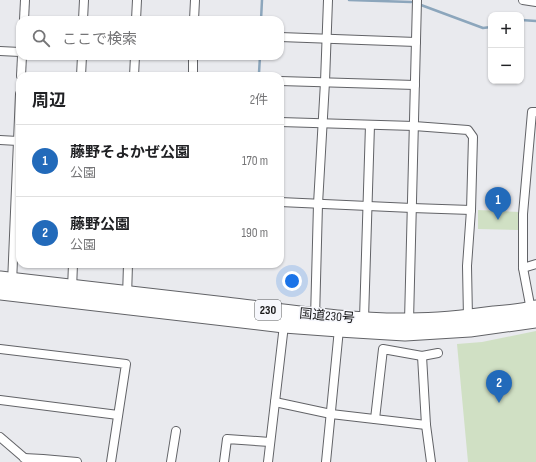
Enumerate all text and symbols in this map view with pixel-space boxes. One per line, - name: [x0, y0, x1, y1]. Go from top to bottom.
- map controls: [488, 12, 524, 84]
- button: +: [488, 12, 524, 48]
- search box: [16, 16, 284, 60]
- icon: search: [30, 27, 52, 49]
- text: ここで検索: [62, 30, 137, 49]
- button: −: [488, 48, 524, 84]
- text: 周辺: [32, 91, 66, 111]
- text: 2件: [250, 92, 268, 108]
- text: 藤野そよかぜ公園: [70, 143, 190, 162]
- text: 1: [42, 153, 48, 169]
- text: 170 m: [242, 153, 268, 169]
- text: 公園: [70, 165, 96, 181]
- pin: 1: [485, 187, 511, 220]
- text: 藤野公園: [70, 215, 130, 234]
- text: 2: [42, 225, 48, 241]
- text: 190 m: [241, 225, 268, 241]
- text: 公園: [70, 237, 96, 253]
- your location: [282, 271, 302, 291]
- road number: 230: [255, 300, 281, 320]
- street label: 国道230号: [299, 306, 355, 326]
- pin: 2: [486, 370, 512, 403]

